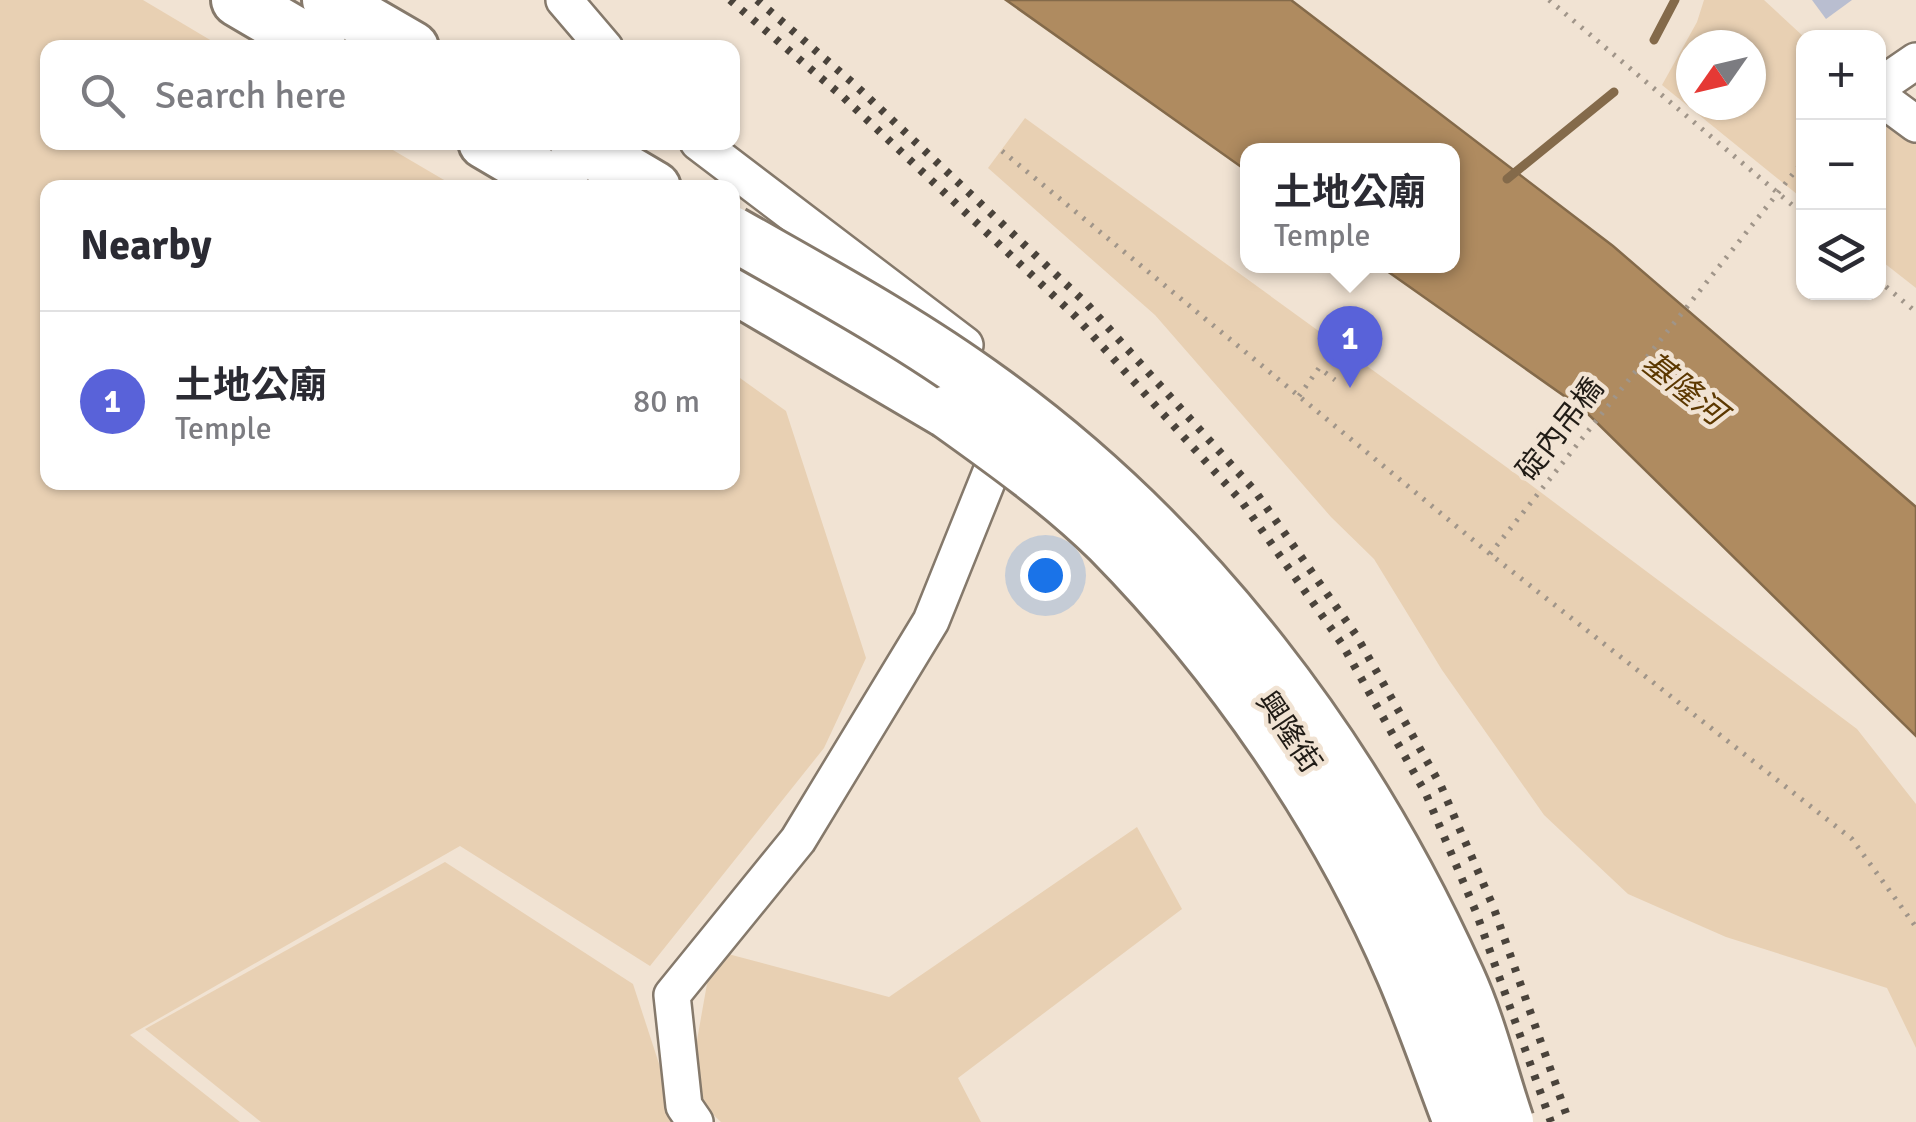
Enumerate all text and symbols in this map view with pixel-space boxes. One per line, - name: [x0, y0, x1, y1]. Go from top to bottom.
- north arrow: [1676, 30, 1766, 120]
- map controls: [1796, 30, 1886, 300]
- button: +: [1796, 30, 1886, 120]
- search box: [40, 40, 740, 150]
- icon: search: [75, 68, 130, 123]
- text: Search here: [155, 72, 347, 119]
- button: −: [1796, 120, 1886, 210]
- popup: [1240, 143, 1460, 273]
- text: 土地公廟: [1274, 169, 1426, 216]
- button: layers: [1796, 210, 1886, 300]
- text: Temple: [1274, 216, 1371, 255]
- text: Nearby: [80, 220, 212, 271]
- pin: 1: [1318, 306, 1382, 388]
- water label: 基隆河: [1634, 343, 1738, 437]
- text: 土地公廟: [175, 362, 327, 409]
- street label: 碇內吊橋: [1509, 371, 1612, 488]
- text: 1: [104, 382, 121, 421]
- text: 80 m: [633, 382, 700, 421]
- text: Temple: [175, 409, 272, 448]
- your location: [1020, 550, 1071, 601]
- street label: 興隆街: [1248, 685, 1329, 780]

